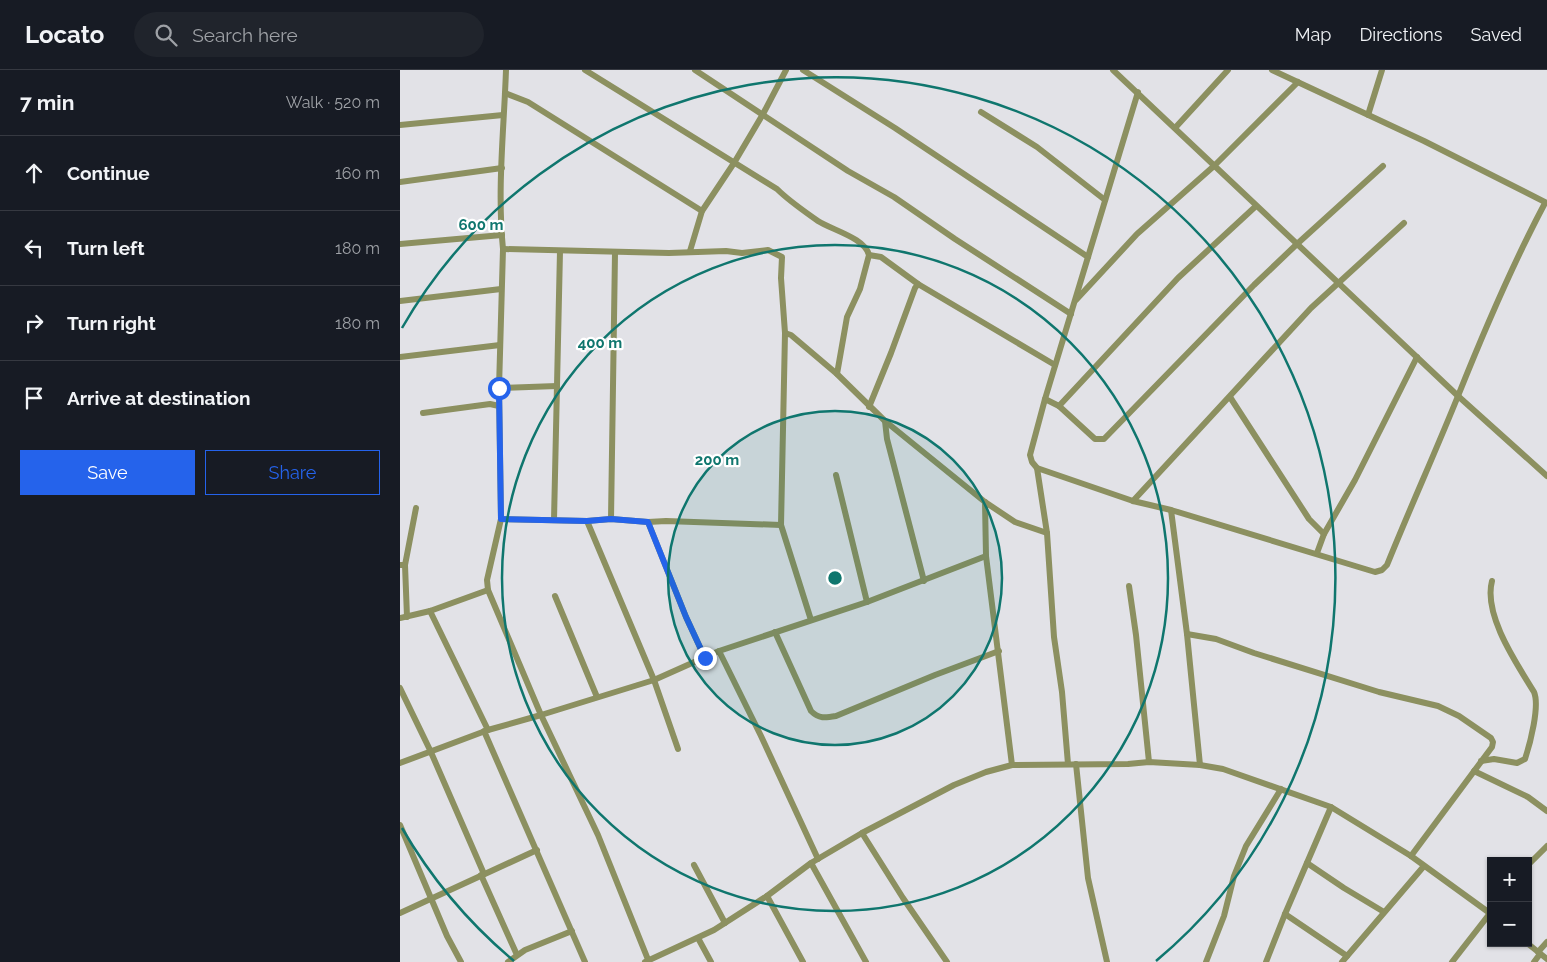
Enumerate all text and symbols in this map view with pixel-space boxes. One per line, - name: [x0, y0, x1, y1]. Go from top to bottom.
- search box: [134, 12, 484, 57]
- text: Locato: [25, 20, 104, 49]
- icon: search: [152, 21, 180, 49]
- text: Search here: [192, 24, 298, 46]
- text: Map: [1295, 24, 1331, 45]
- text: Directions: [1359, 24, 1443, 45]
- text: Saved: [1471, 24, 1522, 45]
- text: 7 min: [20, 90, 74, 115]
- text: Walk · 520 m: [286, 93, 380, 112]
- icon: ahead: [20, 159, 48, 187]
- text: Continue: [67, 162, 150, 184]
- text: 160 m: [335, 164, 380, 183]
- text: 600 m: [458, 216, 504, 234]
- icon: left: [20, 234, 48, 262]
- text: Turn left: [67, 237, 144, 259]
- text: 180 m: [335, 239, 380, 258]
- icon: right: [20, 309, 48, 337]
- text: Turn right: [67, 312, 156, 334]
- text: 180 m: [335, 314, 380, 333]
- text: 400 m: [578, 334, 622, 352]
- route start: [488, 377, 511, 400]
- icon: arrive: [20, 384, 48, 412]
- text: Arrive at destination: [67, 387, 251, 409]
- button: Save: [20, 450, 195, 495]
- button: Share: [205, 450, 380, 495]
- text: 200 m: [695, 451, 739, 469]
- centre of rings: [826, 569, 844, 587]
- route end: [694, 647, 717, 670]
- map controls: [1487, 857, 1532, 947]
- button: +: [1487, 857, 1532, 902]
- button: −: [1487, 902, 1532, 947]

